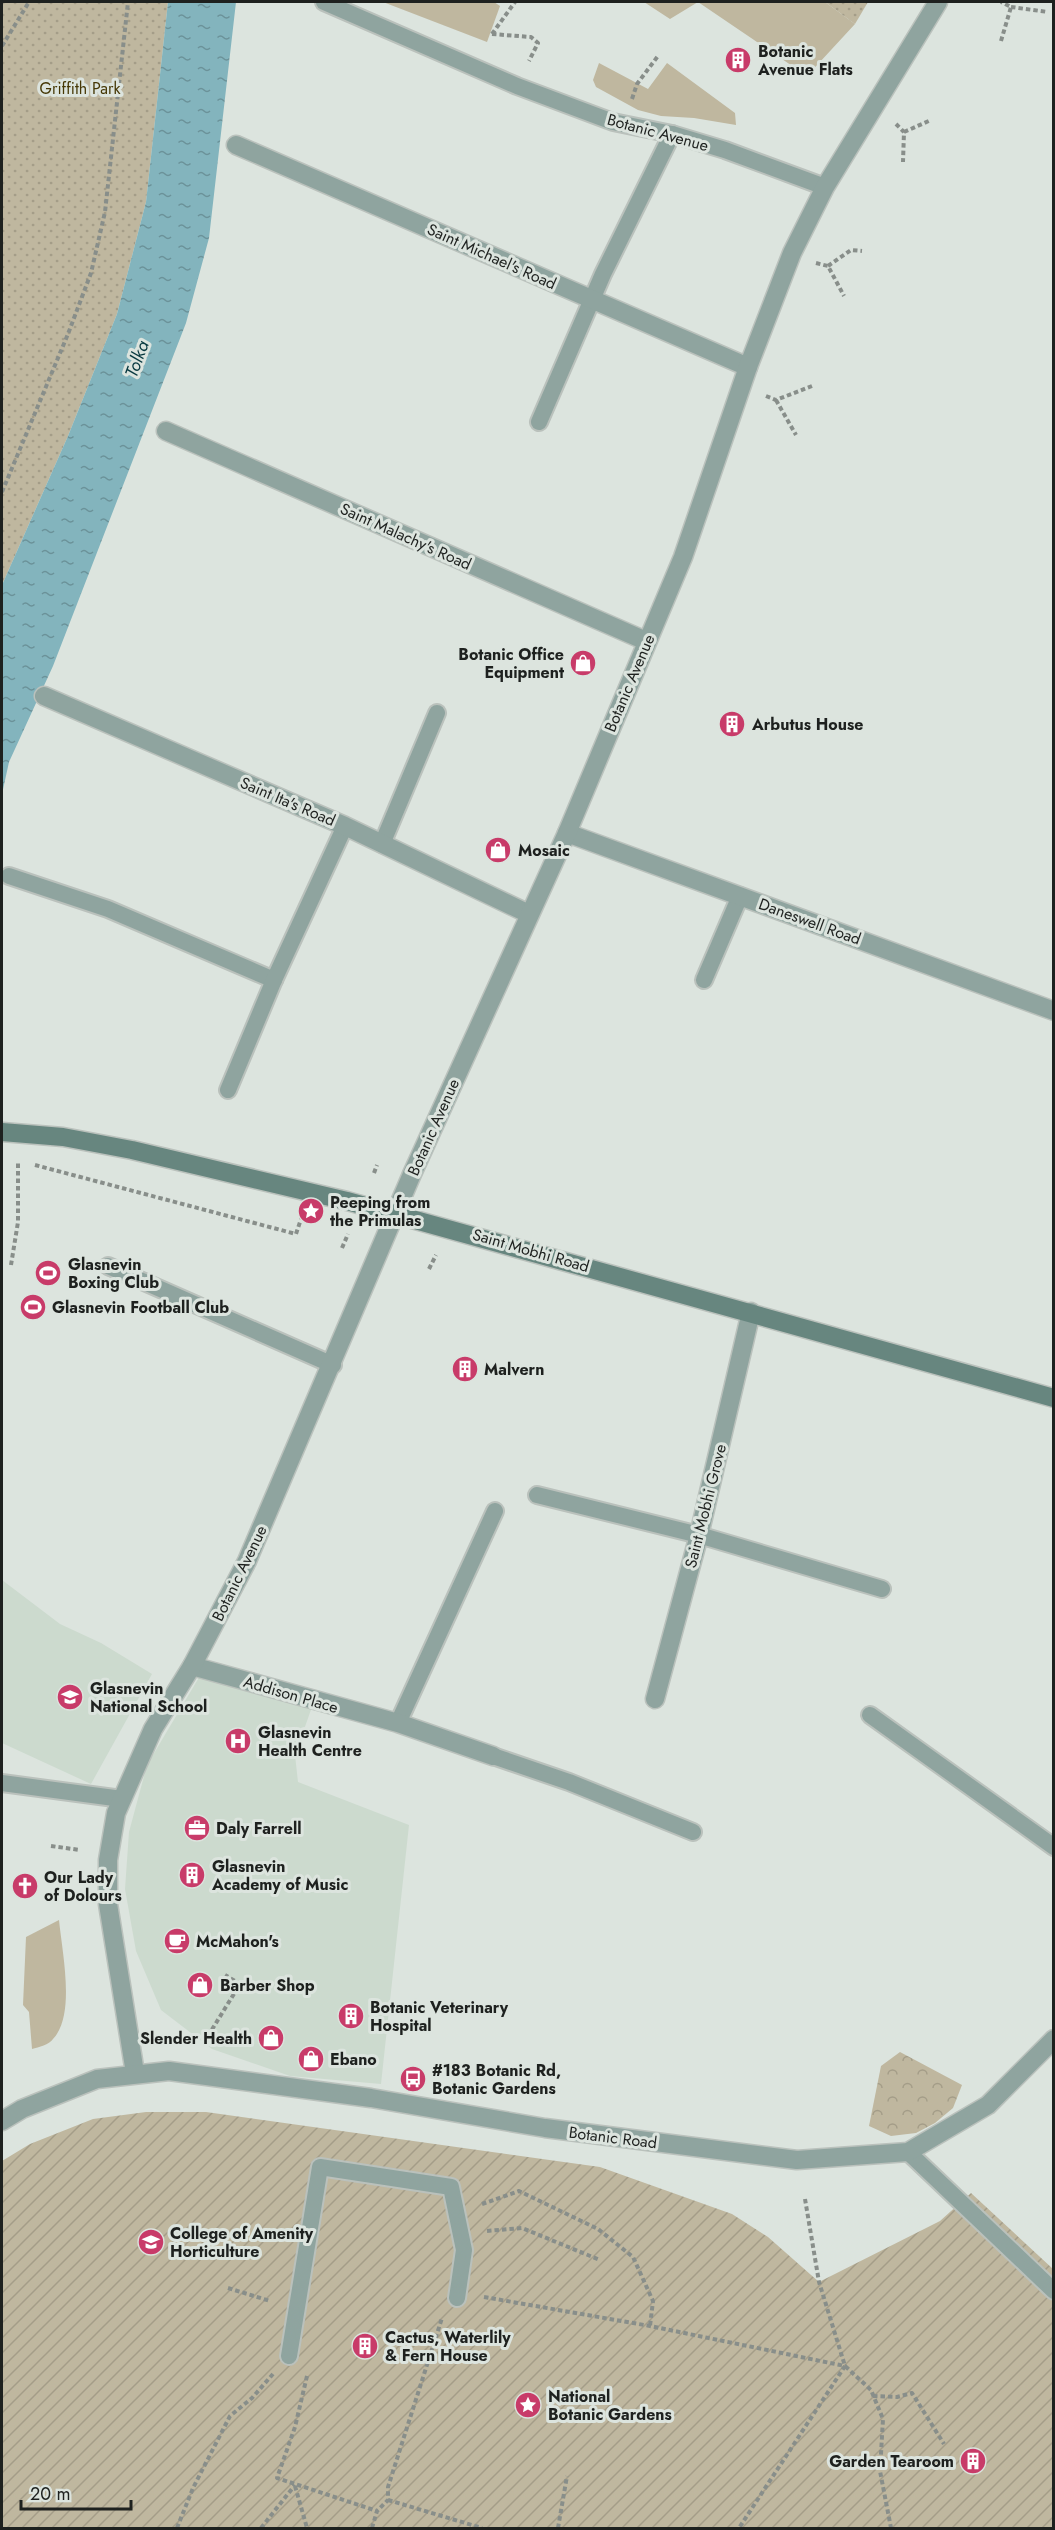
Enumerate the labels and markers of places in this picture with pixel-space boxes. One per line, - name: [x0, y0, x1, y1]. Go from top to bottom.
- place label: Botanic Avenue Flats: [757, 40, 853, 81]
- building icon: Botanic Avenue Flats: [723, 45, 753, 75]
- place label: Botanic Office Equipment: [458, 643, 565, 684]
- shop icon: Botanic Office Equipment: [568, 648, 598, 678]
- building icon: Arbutus House: [717, 709, 747, 739]
- place label: Arbutus House: [751, 713, 863, 736]
- shop icon: Mosaic: [483, 835, 513, 865]
- place label: Mosaic: [518, 839, 570, 862]
- place label: Peeping from the Primulas: [330, 1191, 430, 1232]
- place icon: Peeping from the Primulas: [296, 1196, 326, 1226]
- place label: Glasnevin Boxing Club: [68, 1253, 159, 1294]
- sports icon: Glasnevin Boxing Club: [33, 1258, 63, 1288]
- sports icon: Glasnevin Football Club: [18, 1292, 48, 1322]
- place label: Glasnevin Football Club: [52, 1296, 229, 1319]
- building icon: Malvern: [450, 1354, 480, 1384]
- place label: Malvern: [484, 1358, 544, 1381]
- place label: Glasnevin National School: [90, 1677, 207, 1718]
- school or university icon: Glasnevin National School: [55, 1682, 85, 1712]
- place label: Glasnevin Health Centre: [258, 1721, 362, 1762]
- hospital icon: Glasnevin Health Centre: [223, 1726, 253, 1756]
- office icon: Daly Farrell: [182, 1813, 212, 1843]
- place label: Daly Farrell: [216, 1817, 302, 1840]
- place label: Glasnevin Academy of Music: [211, 1855, 348, 1896]
- building icon: Glasnevin Academy of Music: [177, 1860, 207, 1890]
- place label: Our Lady of Dolours: [44, 1866, 122, 1907]
- church icon: Our Lady of Dolours: [10, 1871, 40, 1901]
- cafe icon: McMahon's: [162, 1926, 192, 1956]
- place label: McMahon's: [196, 1930, 279, 1953]
- shop icon: Barber Shop: [185, 1970, 215, 2000]
- place label: Barber Shop: [220, 1974, 315, 1997]
- place label: Botanic Veterinary Hospital: [370, 1996, 509, 2037]
- building icon: Botanic Veterinary Hospital: [336, 2001, 366, 2031]
- shop icon: Slender Health: [256, 2023, 286, 2053]
- place label: Slender Health: [140, 2027, 252, 2050]
- shop icon: Ebano: [296, 2044, 326, 2074]
- place label: Ebano: [330, 2048, 377, 2071]
- place label: #183 Botanic Rd, Botanic Gardens: [432, 2059, 561, 2100]
- bus stop icon: #183 Botanic Rd, Botanic Gardens: [398, 2064, 428, 2094]
- place label: College of Amenity Horticulture: [170, 2222, 314, 2263]
- school or university icon: College of Amenity Horticulture: [136, 2227, 166, 2257]
- place label: Cactus, Waterlily & Fern House: [385, 2326, 511, 2367]
- building icon: Cactus, Waterlily & Fern House: [350, 2331, 380, 2361]
- place label: National Botanic Gardens: [548, 2385, 672, 2426]
- place icon: National Botanic Gardens: [513, 2390, 543, 2420]
- building icon: Garden Tearoom: [958, 2446, 988, 2476]
- place label: Garden Tearoom: [829, 2450, 954, 2473]

